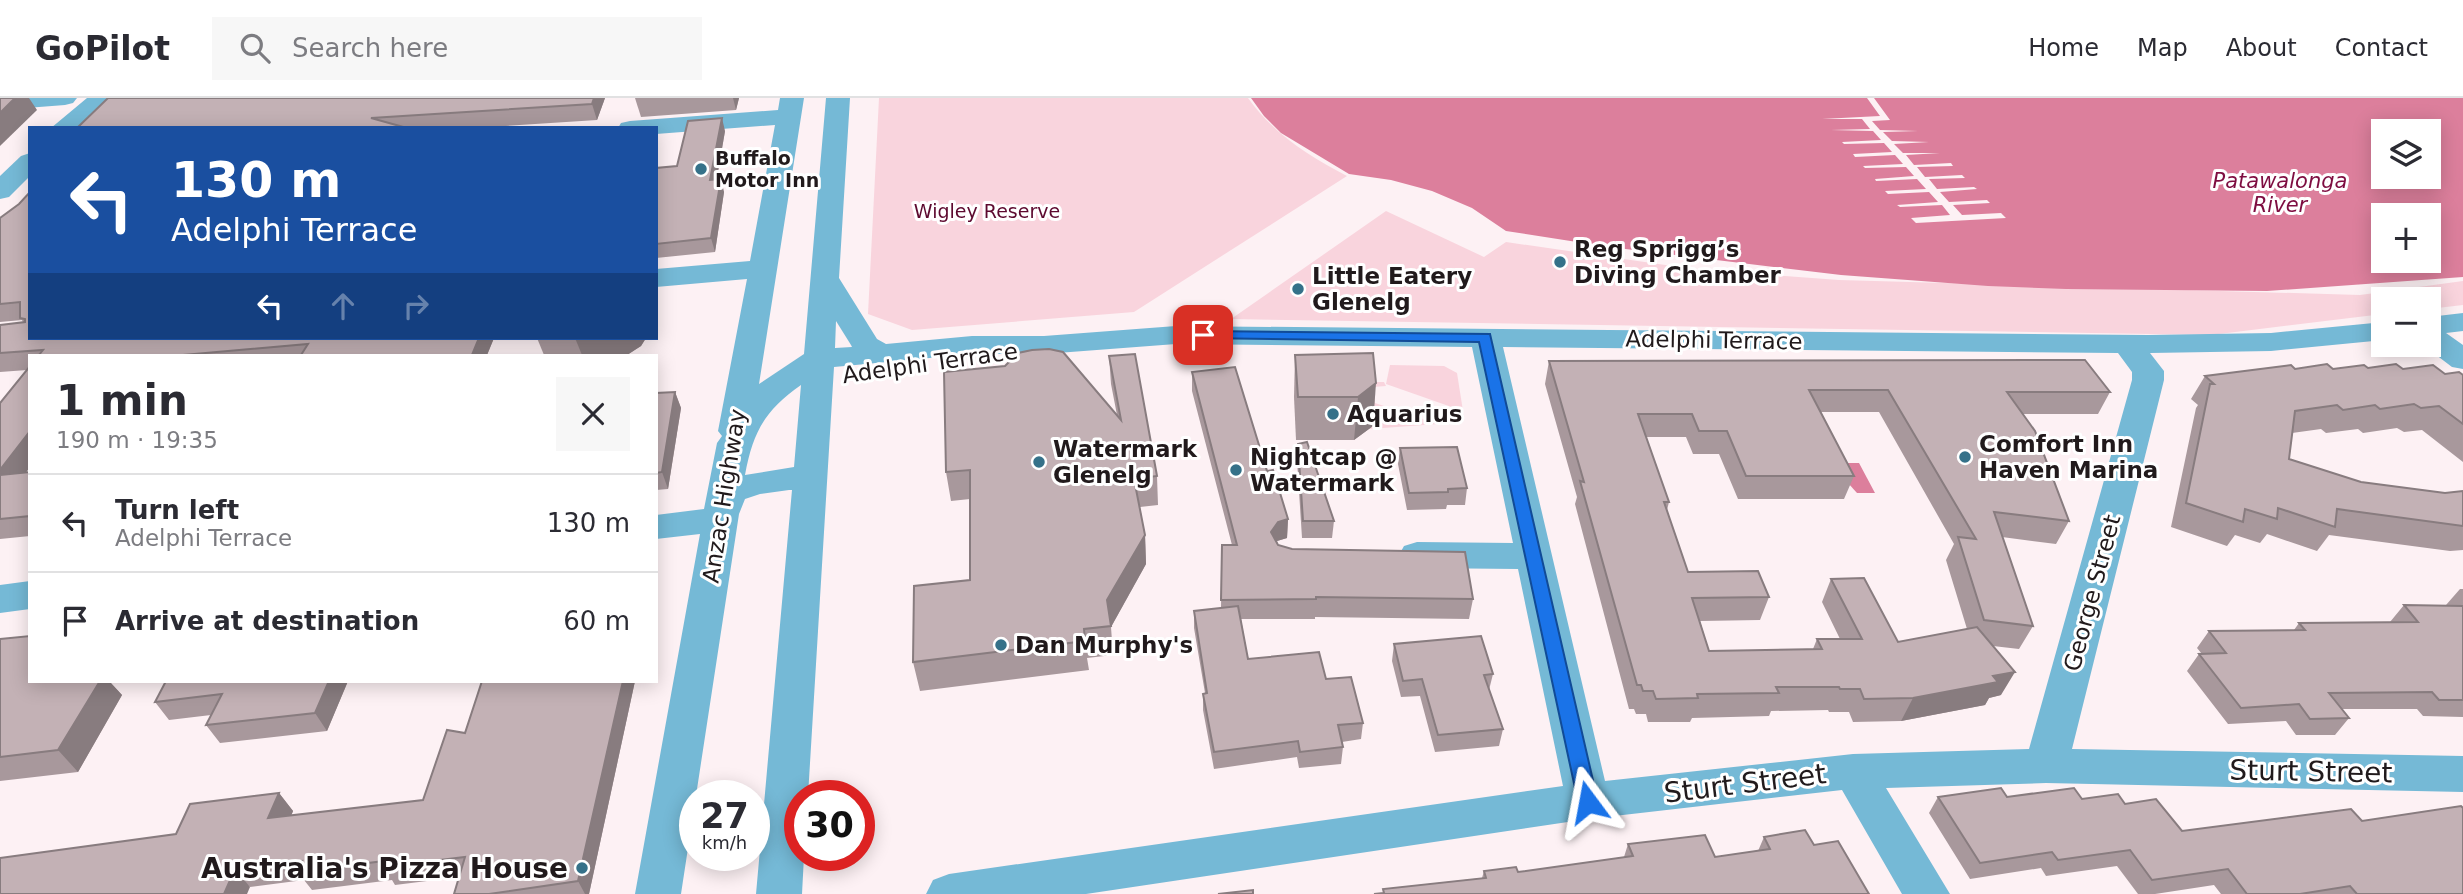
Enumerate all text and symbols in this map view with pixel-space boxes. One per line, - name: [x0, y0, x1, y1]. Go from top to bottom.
- search box: [212, 17, 702, 80]
- text: GoPilot: [35, 29, 170, 68]
- icon: search: [236, 29, 274, 67]
- text: Search here: [292, 33, 448, 63]
- text: Home: [2028, 34, 2099, 62]
- text: Map: [2137, 34, 2188, 62]
- text: About: [2226, 34, 2297, 62]
- text: Contact: [2335, 34, 2428, 62]
- map controls: [2371, 119, 2441, 357]
- button: layers: [2371, 119, 2441, 189]
- place label: Buffalo Motor Inn: [715, 147, 819, 191]
- text: 130 m: [171, 152, 341, 209]
- icon: left: [56, 154, 147, 245]
- marker: Buffalo Motor Inn: [693, 161, 709, 177]
- water label: Patawalonga River: [2213, 169, 2347, 217]
- park label: Wigley Reserve: [914, 200, 1060, 222]
- button: +: [2371, 203, 2441, 273]
- text: Adelphi Terrace: [171, 211, 417, 249]
- place label: Reg Sprigg’s Diving Chamber: [1574, 236, 1782, 288]
- marker: Reg Sprigg’s Diving Chamber: [1552, 254, 1568, 270]
- place label: Little Eatery Glenelg: [1312, 263, 1472, 315]
- marker: Little Eatery Glenelg: [1290, 281, 1306, 297]
- icon: left: [251, 287, 289, 325]
- icon: ahead: [324, 287, 362, 325]
- icon: right: [397, 287, 435, 325]
- button: −: [2371, 287, 2441, 357]
- pin: [1173, 305, 1233, 365]
- icon: arrive: [1184, 316, 1222, 354]
- street label: Adelphi Terrace: [1625, 325, 1803, 355]
- street label: Adelphi Terrace: [841, 338, 1019, 388]
- text: 1 min: [56, 376, 188, 425]
- button: close: [556, 377, 630, 451]
- place label: Aquarius: [1347, 401, 1462, 427]
- marker: Aquarius: [1325, 406, 1341, 422]
- street label: Anzac Highway: [697, 407, 751, 585]
- text: 190 m · 19:35: [56, 427, 218, 453]
- place label: Comfort Inn Haven Marina: [1979, 431, 2158, 483]
- place label: Watermark Glenelg: [1053, 436, 1198, 488]
- place label: Nightcap @ Watermark: [1250, 444, 1398, 496]
- marker: Comfort Inn Haven Marina: [1957, 449, 1973, 465]
- marker: Watermark Glenelg: [1031, 454, 1047, 470]
- marker: Nightcap @ Watermark: [1228, 462, 1244, 478]
- text: Turn left: [115, 495, 239, 525]
- icon: left: [56, 504, 94, 542]
- text: 130 m: [547, 508, 630, 538]
- street label: George Street: [2059, 512, 2125, 674]
- text: Adelphi Terrace: [115, 525, 292, 551]
- icon: arrive: [56, 602, 94, 640]
- text: Arrive at destination: [115, 606, 419, 636]
- text: 60 m: [563, 606, 630, 636]
- place label: Dan Murphy's: [1015, 632, 1193, 658]
- marker: Dan Murphy's: [993, 637, 1009, 653]
- street label: Sturt Street: [2229, 754, 2393, 789]
- street label: Sturt Street: [1662, 757, 1828, 810]
- position arrow: [1551, 765, 1625, 839]
- speed limit sign: 30: [784, 780, 875, 871]
- text: 27: [700, 796, 749, 836]
- text: km/h: [702, 832, 747, 853]
- place label: Australia's Pizza House: [201, 852, 568, 885]
- marker: Australia's Pizza House: [574, 860, 590, 876]

